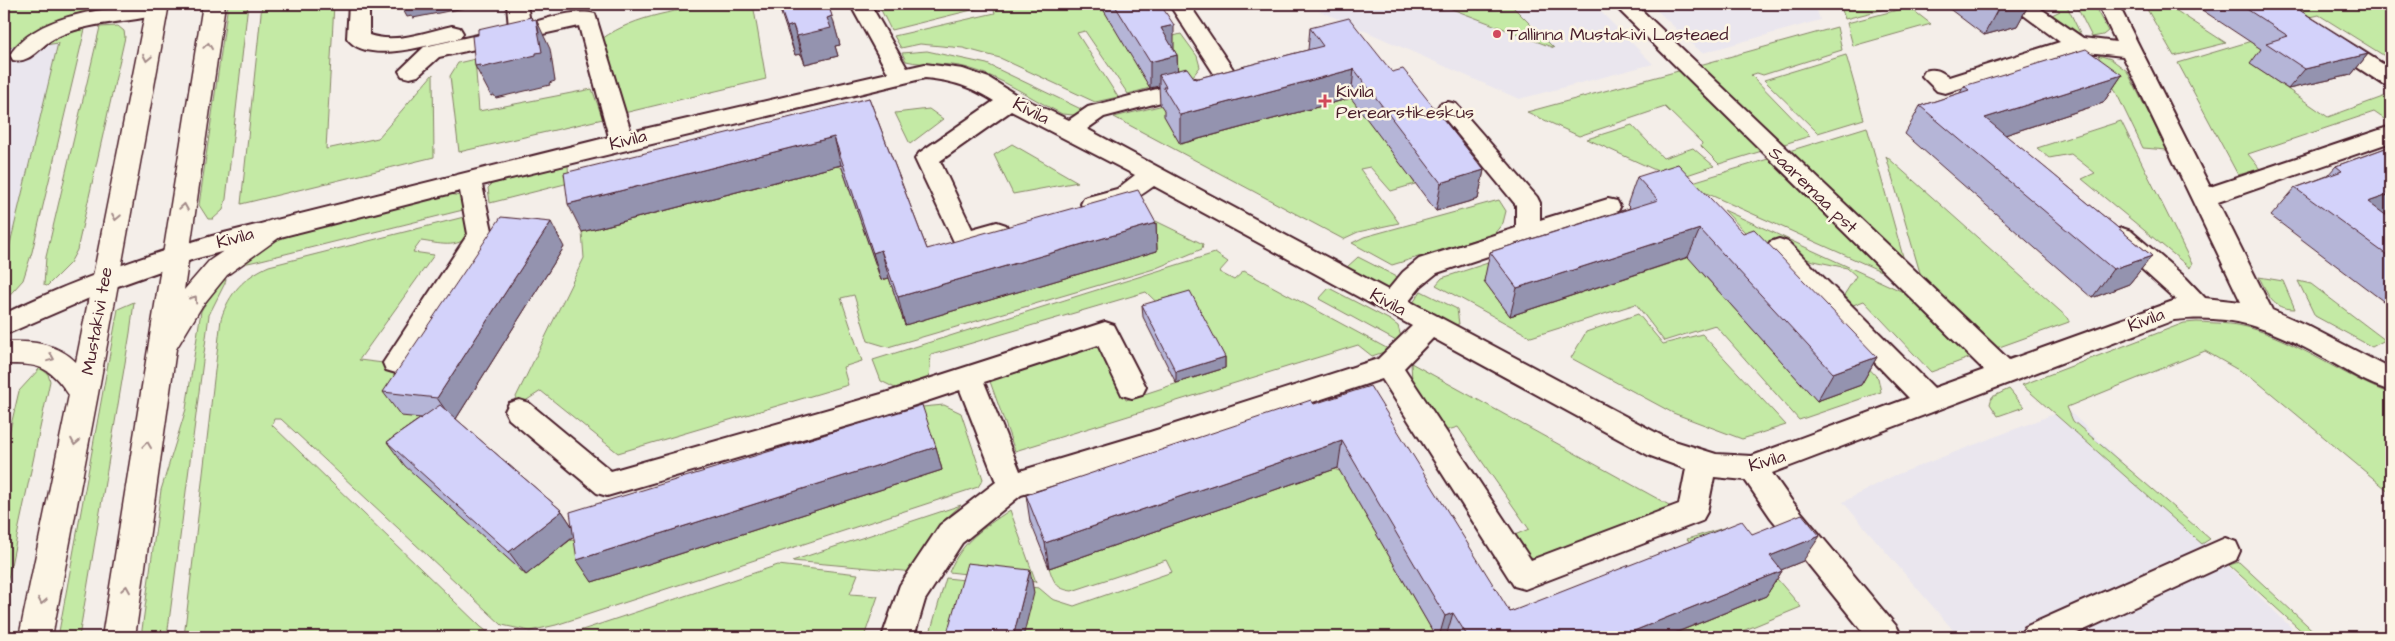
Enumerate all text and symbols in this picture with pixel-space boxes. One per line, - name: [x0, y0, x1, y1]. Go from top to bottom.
- place label: Tallinna Mustakivi Lasteaed: [1507, 22, 1728, 47]
- marker: Tallinna Mustakivi Lasteaed: [1491, 28, 1503, 40]
- one-way arrow: [202, 42, 213, 50]
- one-way arrow: [142, 53, 153, 62]
- place label: Kivila Perearstikeskus: [1336, 79, 1474, 125]
- street label: Kivila: [1009, 91, 1053, 131]
- marker: Kivila Perearstikeskus: [1318, 94, 1332, 108]
- street label: Kivila: [607, 123, 649, 157]
- street label: Saaremaa pst: [1763, 141, 1864, 240]
- one-way arrow: [178, 202, 189, 210]
- one-way arrow: [112, 213, 122, 222]
- street label: Kivila: [214, 221, 256, 255]
- street label: Mustakivi tee: [75, 265, 119, 377]
- street label: Kivila: [1366, 282, 1410, 322]
- one-way arrow: [188, 295, 197, 305]
- street label: Kivila: [2124, 302, 2168, 338]
- one-way arrow: [46, 352, 55, 362]
- one-way arrow: [70, 438, 80, 446]
- one-way arrow: [141, 441, 152, 449]
- street label: Kivila: [1745, 444, 1789, 478]
- one-way arrow: [120, 585, 130, 593]
- one-way arrow: [38, 597, 48, 606]

